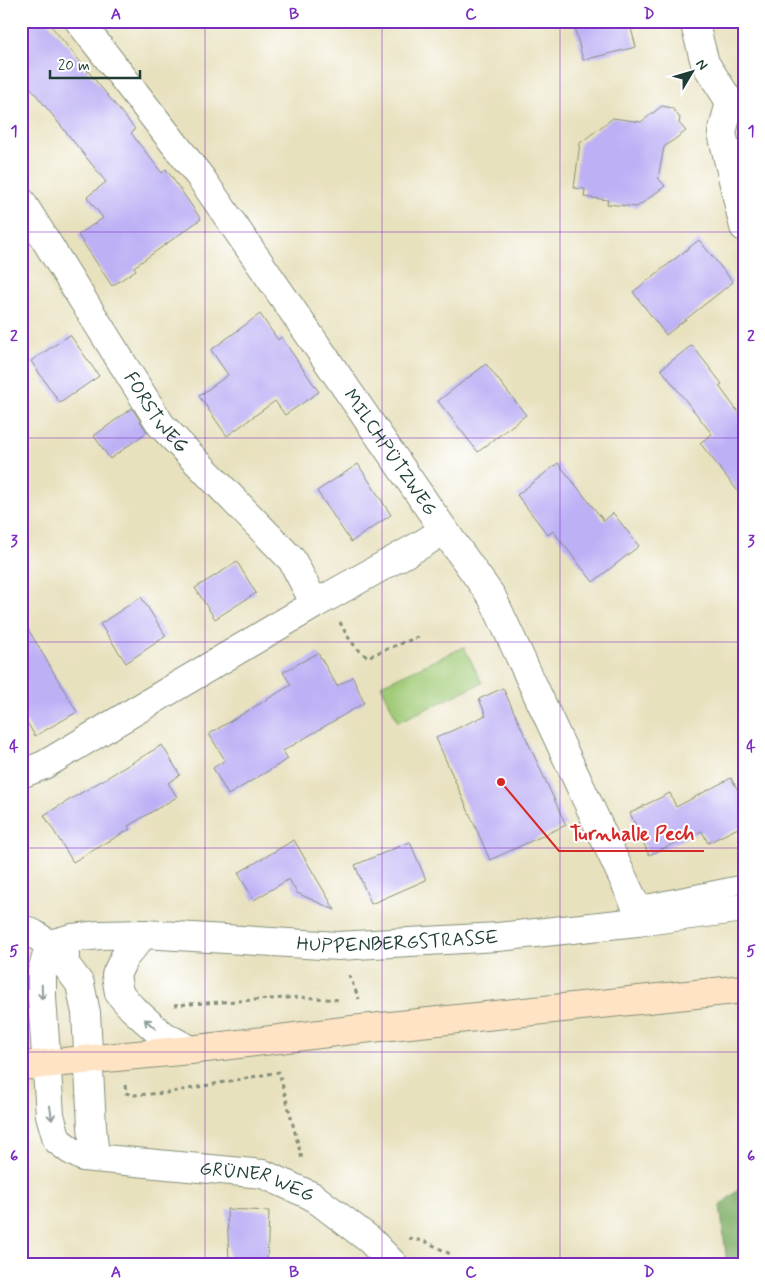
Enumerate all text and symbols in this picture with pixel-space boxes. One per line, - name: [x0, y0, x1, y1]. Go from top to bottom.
- text: A: [111, 4, 121, 25]
- text: B: [289, 4, 299, 25]
- text: C: [465, 4, 477, 25]
- text: D: [643, 4, 655, 25]
- scale bar: [50, 48, 140, 80]
- north arrow: [668, 48, 718, 98]
- text: N: [691, 55, 711, 74]
- text: 20 m: [58, 56, 90, 76]
- text: 1: [10, 121, 18, 142]
- text: 1: [747, 121, 755, 142]
- text: 2: [10, 326, 18, 347]
- text: 2: [747, 326, 755, 347]
- street label: FORSTWEG: [118, 367, 194, 458]
- street label: MILCHPÜTZWEG: [338, 384, 443, 520]
- text: 3: [10, 531, 18, 552]
- text: 3: [747, 531, 755, 552]
- text: 4: [9, 736, 19, 757]
- text: 4: [746, 736, 756, 757]
- callout: Turnhalle Pech: [559, 816, 704, 851]
- text: Turnhalle Pech: [570, 821, 695, 848]
- street label: HUPPENBERGSTRASSE: [296, 924, 499, 959]
- text: 5: [9, 941, 19, 962]
- text: 5: [746, 941, 756, 962]
- one-way arrow: [38, 984, 47, 1000]
- one-way arrow: [143, 1018, 156, 1030]
- one-way arrow: [46, 1105, 56, 1121]
- text: 6: [10, 1146, 18, 1167]
- text: 6: [747, 1146, 755, 1167]
- street label: GRÜNER WEG: [198, 1156, 318, 1208]
- text: A: [111, 1262, 121, 1283]
- text: B: [289, 1262, 299, 1283]
- text: C: [465, 1262, 477, 1283]
- text: D: [643, 1262, 655, 1283]

